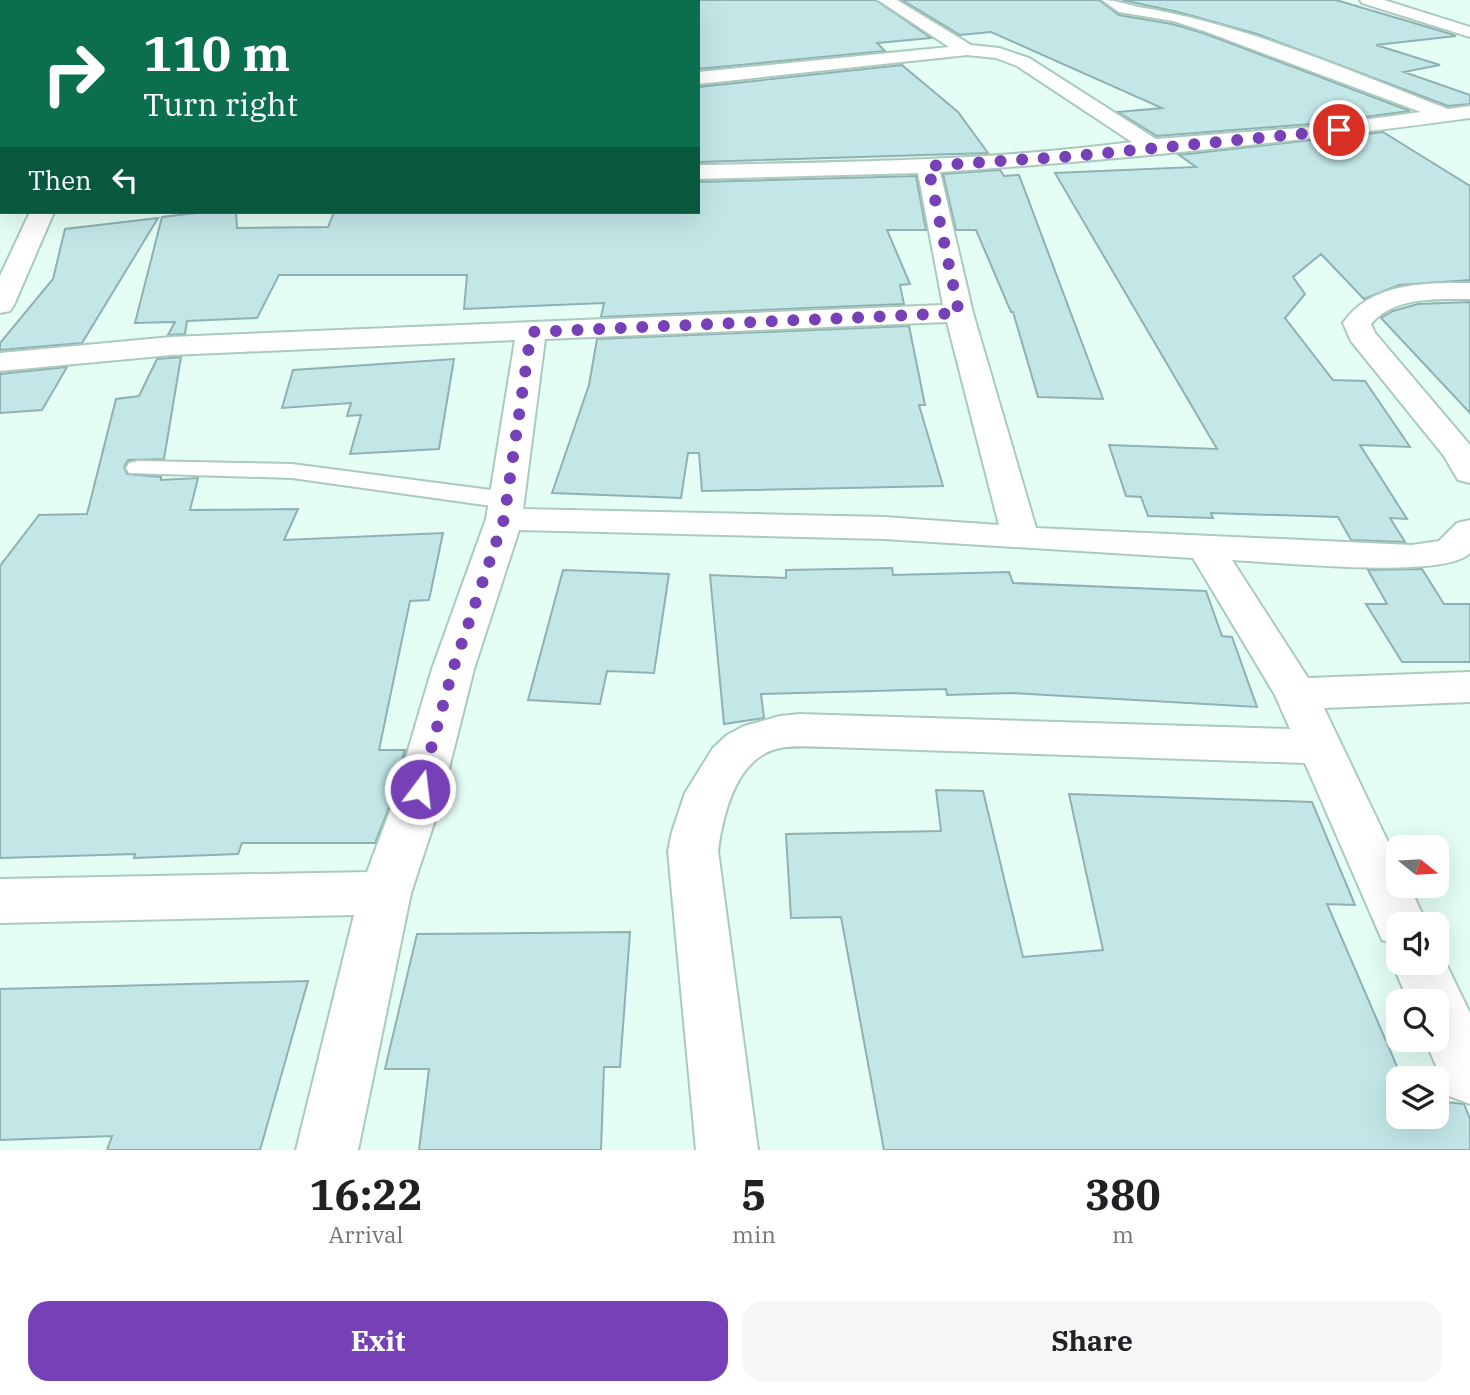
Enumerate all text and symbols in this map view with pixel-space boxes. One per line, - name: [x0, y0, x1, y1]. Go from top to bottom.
- text: 110 m: [143, 21, 290, 84]
- icon: right: [28, 28, 119, 119]
- text: Turn right: [143, 83, 298, 125]
- pin: [1309, 100, 1369, 160]
- icon: arrive: [1320, 111, 1358, 149]
- icon: left: [106, 161, 144, 199]
- text: Then: [28, 163, 92, 197]
- position arrow: [383, 752, 457, 826]
- north arrow: [1386, 835, 1449, 898]
- map controls: [1386, 835, 1449, 1129]
- button: sound: [1386, 912, 1449, 975]
- button: search: [1386, 989, 1449, 1052]
- button: layers: [1386, 1066, 1449, 1129]
- text: 16:22: [309, 1167, 423, 1222]
- text: 5: [741, 1167, 767, 1222]
- text: 380: [1085, 1167, 1161, 1222]
- text: Arrival: [329, 1219, 403, 1249]
- text: min: [732, 1219, 776, 1249]
- text: m: [1112, 1219, 1134, 1249]
- button: Exit: [28, 1301, 728, 1381]
- button: Share: [742, 1301, 1442, 1381]

